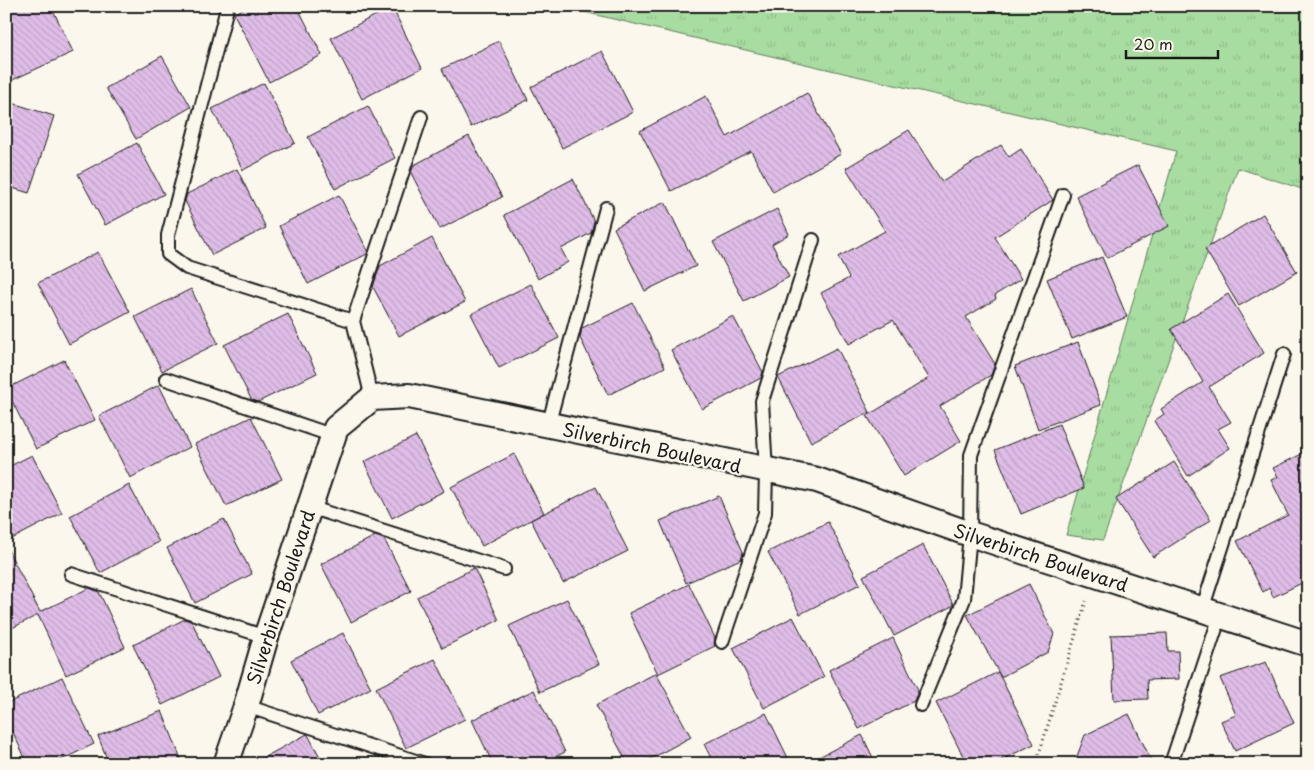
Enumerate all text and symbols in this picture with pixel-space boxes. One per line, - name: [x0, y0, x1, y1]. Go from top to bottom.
- scale bar: [1126, 28, 1219, 60]
- text: 20 m: [1134, 32, 1173, 55]
- street label: Silverbirch Boulevard: [560, 415, 744, 479]
- street label: Silverbirch Boulevard: [239, 506, 321, 688]
- street label: Silverbirch Boulevard: [950, 516, 1132, 598]

